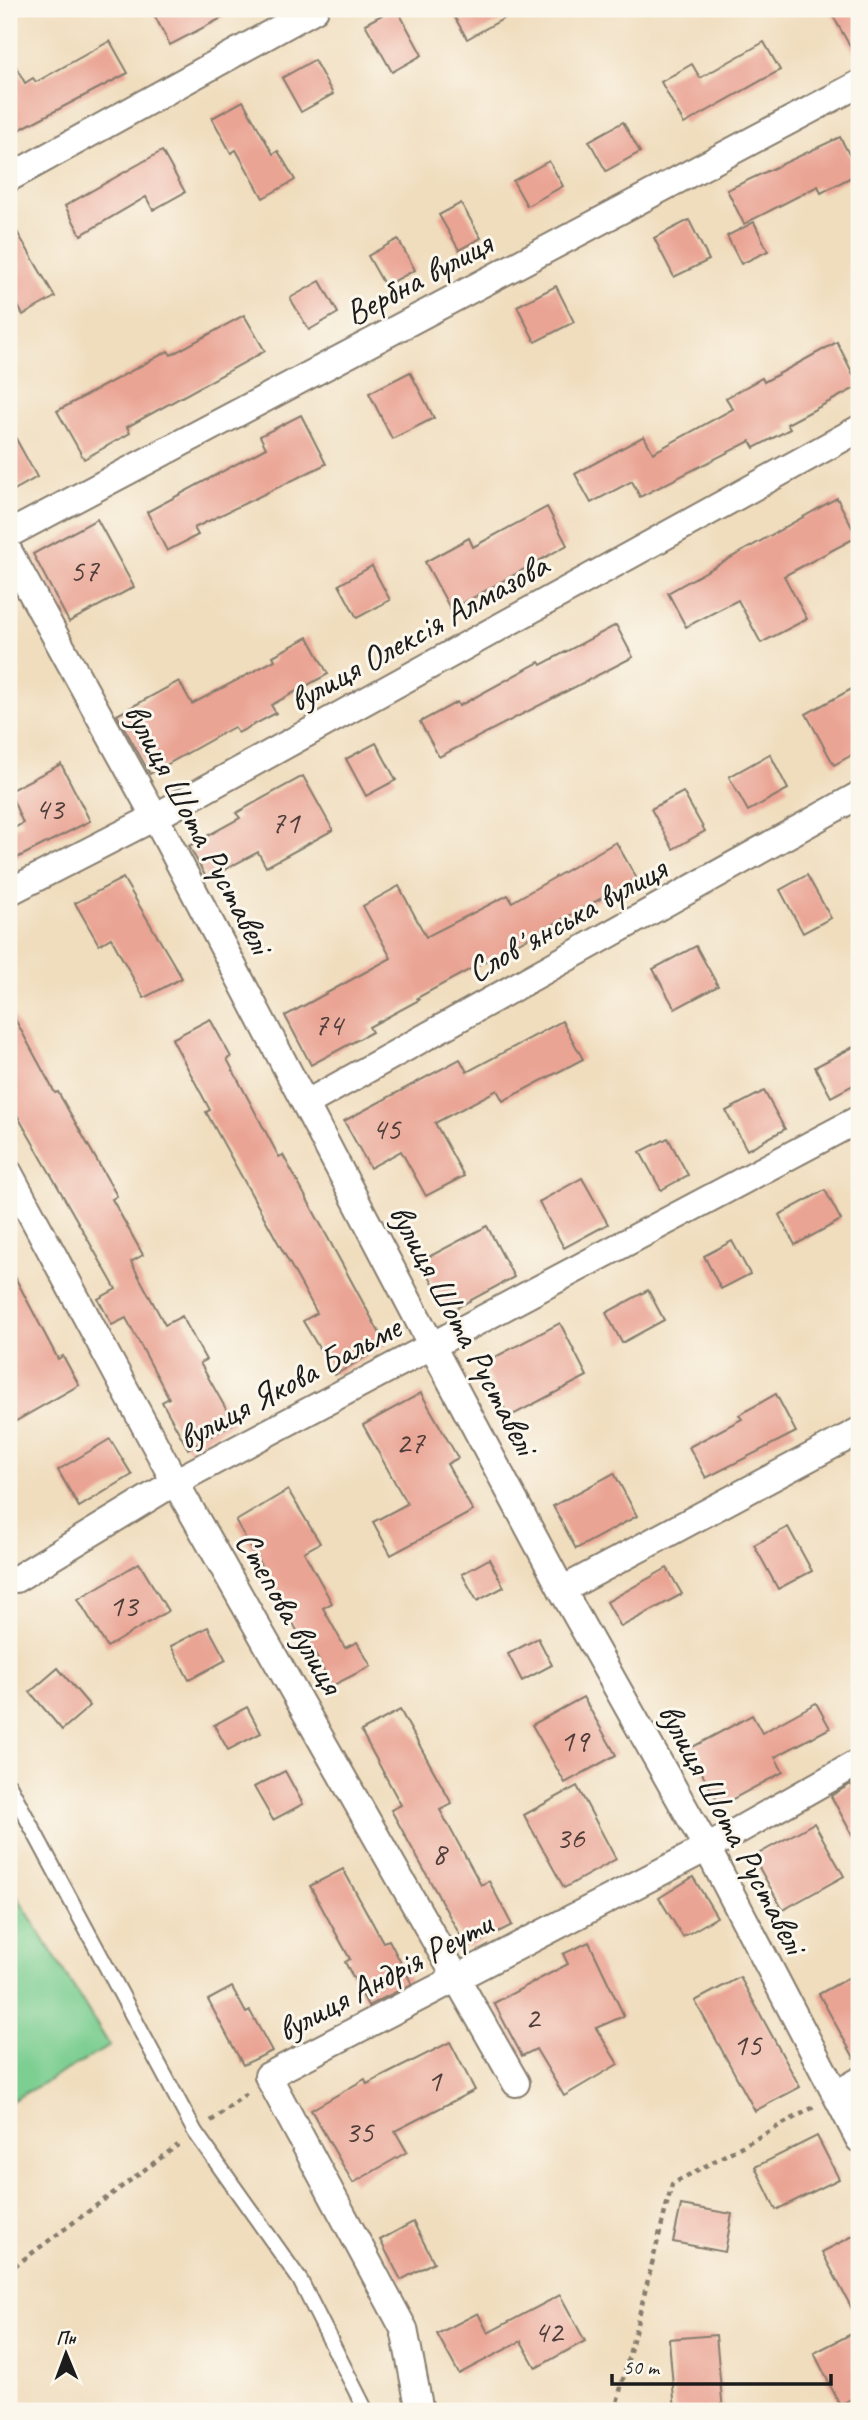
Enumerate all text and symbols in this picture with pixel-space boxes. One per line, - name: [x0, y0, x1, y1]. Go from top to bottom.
- street label: Вербна вулиця: [337, 220, 501, 336]
- street label: вулиця Олексія Алмазова: [281, 541, 558, 722]
- house number: 57: [70, 550, 100, 591]
- street label: вулиця Шота Руставелі: [113, 695, 286, 965]
- house number: 43: [35, 788, 66, 829]
- house number: 71: [271, 802, 301, 843]
- street label: Словʼянська вулиця: [459, 845, 676, 993]
- house number: 74: [314, 1004, 346, 1045]
- house number: 45: [372, 1108, 402, 1149]
- street label: вулиця Шота Руставелі: [378, 1196, 551, 1466]
- street label: вулиця Якова Бальме: [170, 1304, 411, 1460]
- house number: 27: [396, 1422, 426, 1463]
- street label: Степова вулиця: [225, 1523, 356, 1704]
- house number: 13: [109, 1585, 140, 1626]
- street label: вулиця Шота Руставелі: [647, 1695, 820, 1965]
- house number: 19: [560, 1720, 591, 1761]
- house number: 36: [556, 1817, 586, 1858]
- house number: 8: [432, 1833, 449, 1874]
- street label: вулиця Андрія Реути: [269, 1900, 501, 2052]
- house number: 2: [525, 1997, 542, 2038]
- house number: 15: [733, 2024, 763, 2065]
- house number: 1: [427, 2060, 443, 2101]
- house number: 35: [345, 2111, 375, 2152]
- house number: 42: [534, 2311, 565, 2352]
- north arrow: [32, 2318, 102, 2388]
- text: Пн: [56, 2326, 77, 2350]
- scale bar: [612, 2343, 831, 2387]
- text: 50 m: [623, 2354, 661, 2380]

